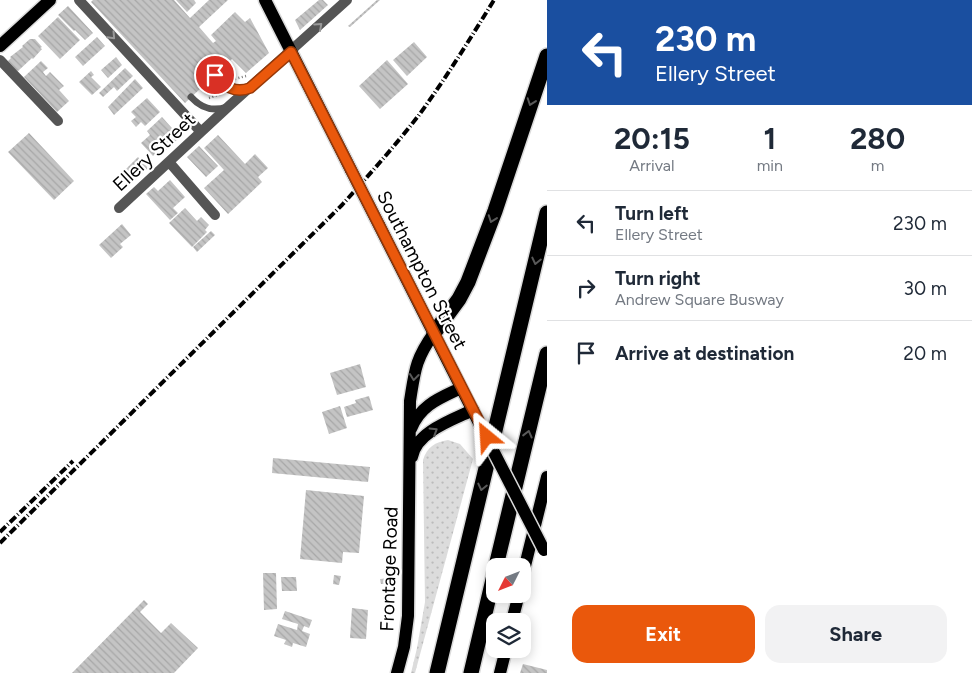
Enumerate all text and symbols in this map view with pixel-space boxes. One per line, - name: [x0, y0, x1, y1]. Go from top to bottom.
- text: 230 m: [655, 18, 756, 60]
- icon: left: [572, 20, 637, 85]
- one-way arrow: [314, 23, 323, 32]
- one-way arrow: [106, 30, 115, 39]
- pin: [194, 54, 236, 96]
- text: Ellery Street: [655, 60, 776, 87]
- icon: arrive: [201, 61, 229, 89]
- one-way arrow: [527, 97, 537, 106]
- street label: Ellery Street: [108, 108, 200, 196]
- text: 20:15: [614, 120, 690, 157]
- text: 1: [764, 120, 776, 157]
- text: 280: [850, 120, 905, 157]
- text: Arrival: [629, 156, 674, 175]
- text: min: [757, 156, 783, 175]
- text: m: [871, 156, 884, 175]
- street label: Southampton Street: [372, 187, 472, 353]
- text: Turn left: [615, 202, 689, 225]
- icon: left: [572, 209, 600, 237]
- text: 230 m: [893, 212, 947, 235]
- one-way arrow: [488, 214, 498, 223]
- text: Ellery Street: [615, 225, 703, 244]
- one-way arrow: [531, 256, 542, 265]
- text: Turn right: [615, 267, 701, 290]
- icon: right: [572, 274, 600, 302]
- text: 30 m: [904, 277, 947, 300]
- text: Andrew Square Busway: [615, 290, 784, 309]
- icon: arrive: [572, 339, 600, 367]
- text: Arrive at destination: [615, 342, 794, 365]
- text: 20 m: [903, 342, 947, 365]
- one-way arrow: [409, 373, 420, 381]
- position arrow: [460, 410, 512, 462]
- one-way arrow: [429, 427, 438, 437]
- one-way arrow: [522, 429, 533, 438]
- one-way arrow: [477, 482, 488, 491]
- street label: Frontage Road: [375, 506, 403, 632]
- north arrow: [486, 558, 531, 602]
- map controls: [486, 558, 531, 658]
- button: Exit: [572, 605, 755, 663]
- button: Share: [765, 605, 947, 663]
- button: layers: [486, 613, 531, 658]

